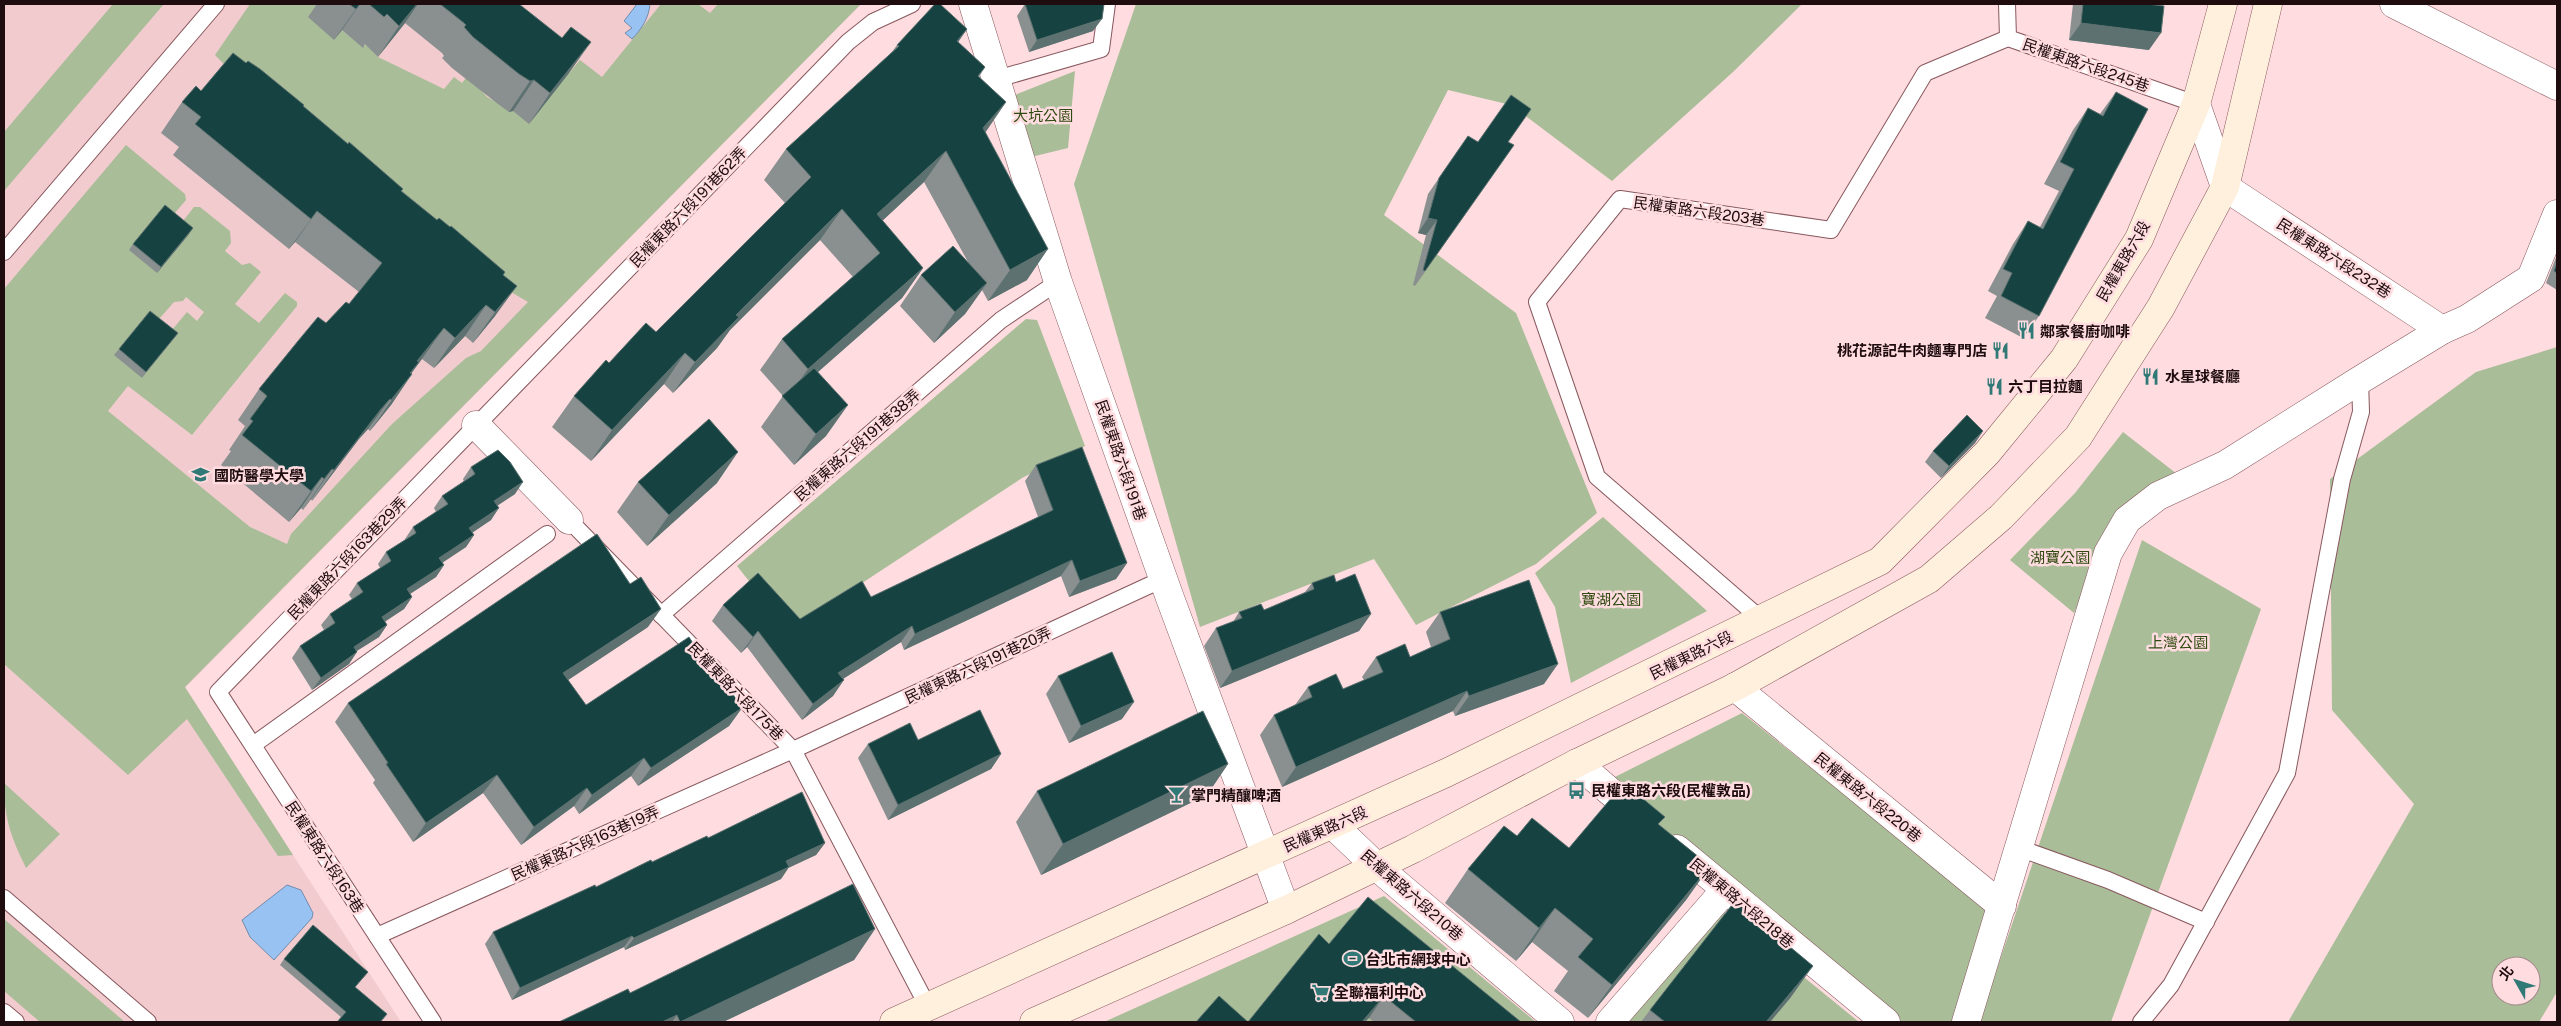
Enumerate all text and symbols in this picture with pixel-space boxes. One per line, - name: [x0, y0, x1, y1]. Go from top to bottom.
- street label: 民權東路六段245巷: [2020, 35, 2152, 95]
- park label: 大坑公園: [1013, 107, 1073, 124]
- street label: 民權東路六段191巷62弄: [626, 144, 750, 270]
- street label: 民權東路六段203巷: [1632, 193, 1766, 229]
- street label: 民權東路六段232巷: [2274, 215, 2394, 301]
- street label: 民權東路六段: [2093, 218, 2153, 304]
- restaurant icon: 鄰家餐廚咖啡: [2016, 321, 2036, 341]
- place label: 鄰家餐廚咖啡: [2040, 323, 2130, 340]
- restaurant icon: 桃花源記牛肉麵專門店: [1991, 340, 2011, 360]
- place label: 桃花源記牛肉麵專門店: [1837, 342, 1987, 359]
- restaurant icon: 水星球餐廳: [2141, 366, 2161, 386]
- place label: 水星球餐廳: [2165, 368, 2240, 385]
- restaurant icon: 六丁目拉麵: [1984, 376, 2004, 396]
- place label: 六丁目拉麵: [2008, 378, 2083, 395]
- street label: 民權東路六段191巷38弄: [791, 386, 923, 504]
- street label: 民權東路六段191巷: [1092, 397, 1150, 523]
- school or university icon: 國防醫學大學: [190, 465, 210, 485]
- place label: 國防醫學大學: [214, 467, 304, 484]
- street label: 民權東路六段163巷29弄: [284, 493, 410, 623]
- park label: 湖寶公園: [2030, 549, 2090, 566]
- park label: 寶湖公園: [1581, 591, 1641, 608]
- street label: 民權東路六段191巷20弄: [902, 624, 1054, 706]
- street label: 民權東路六段: [1647, 628, 1735, 682]
- park label: 上灣公園: [2148, 634, 2208, 651]
- street label: 民權東路六段175巷: [685, 638, 787, 744]
- street label: 民權東路六段220巷: [1811, 749, 1925, 845]
- bus stop icon: 民權東路六段(民權敦品): [1567, 780, 1587, 800]
- place label: 民權東路六段(民權敦品): [1591, 782, 1751, 799]
- bar icon: 掌門精釀啤酒: [1167, 785, 1187, 805]
- place label: 掌門精釀啤酒: [1191, 787, 1281, 804]
- street label: 民權東路六段163巷: [283, 798, 367, 916]
- street label: 民權東路六段163巷19弄: [508, 803, 662, 883]
- street label: 民權東路六段: [1280, 803, 1370, 855]
- street label: 民權東路六段210巷: [1358, 846, 1466, 944]
- street label: 民權東路六段218巷: [1687, 855, 1797, 951]
- sports icon: 台北市網球中心: [1342, 949, 1362, 969]
- place label: 台北市網球中心: [1366, 951, 1471, 968]
- north arrow: [2491, 956, 2541, 1006]
- text: 北: [2495, 962, 2517, 983]
- supermarket icon: 全聯福利中心: [1310, 982, 1330, 1002]
- place label: 全聯福利中心: [1334, 984, 1424, 1001]

